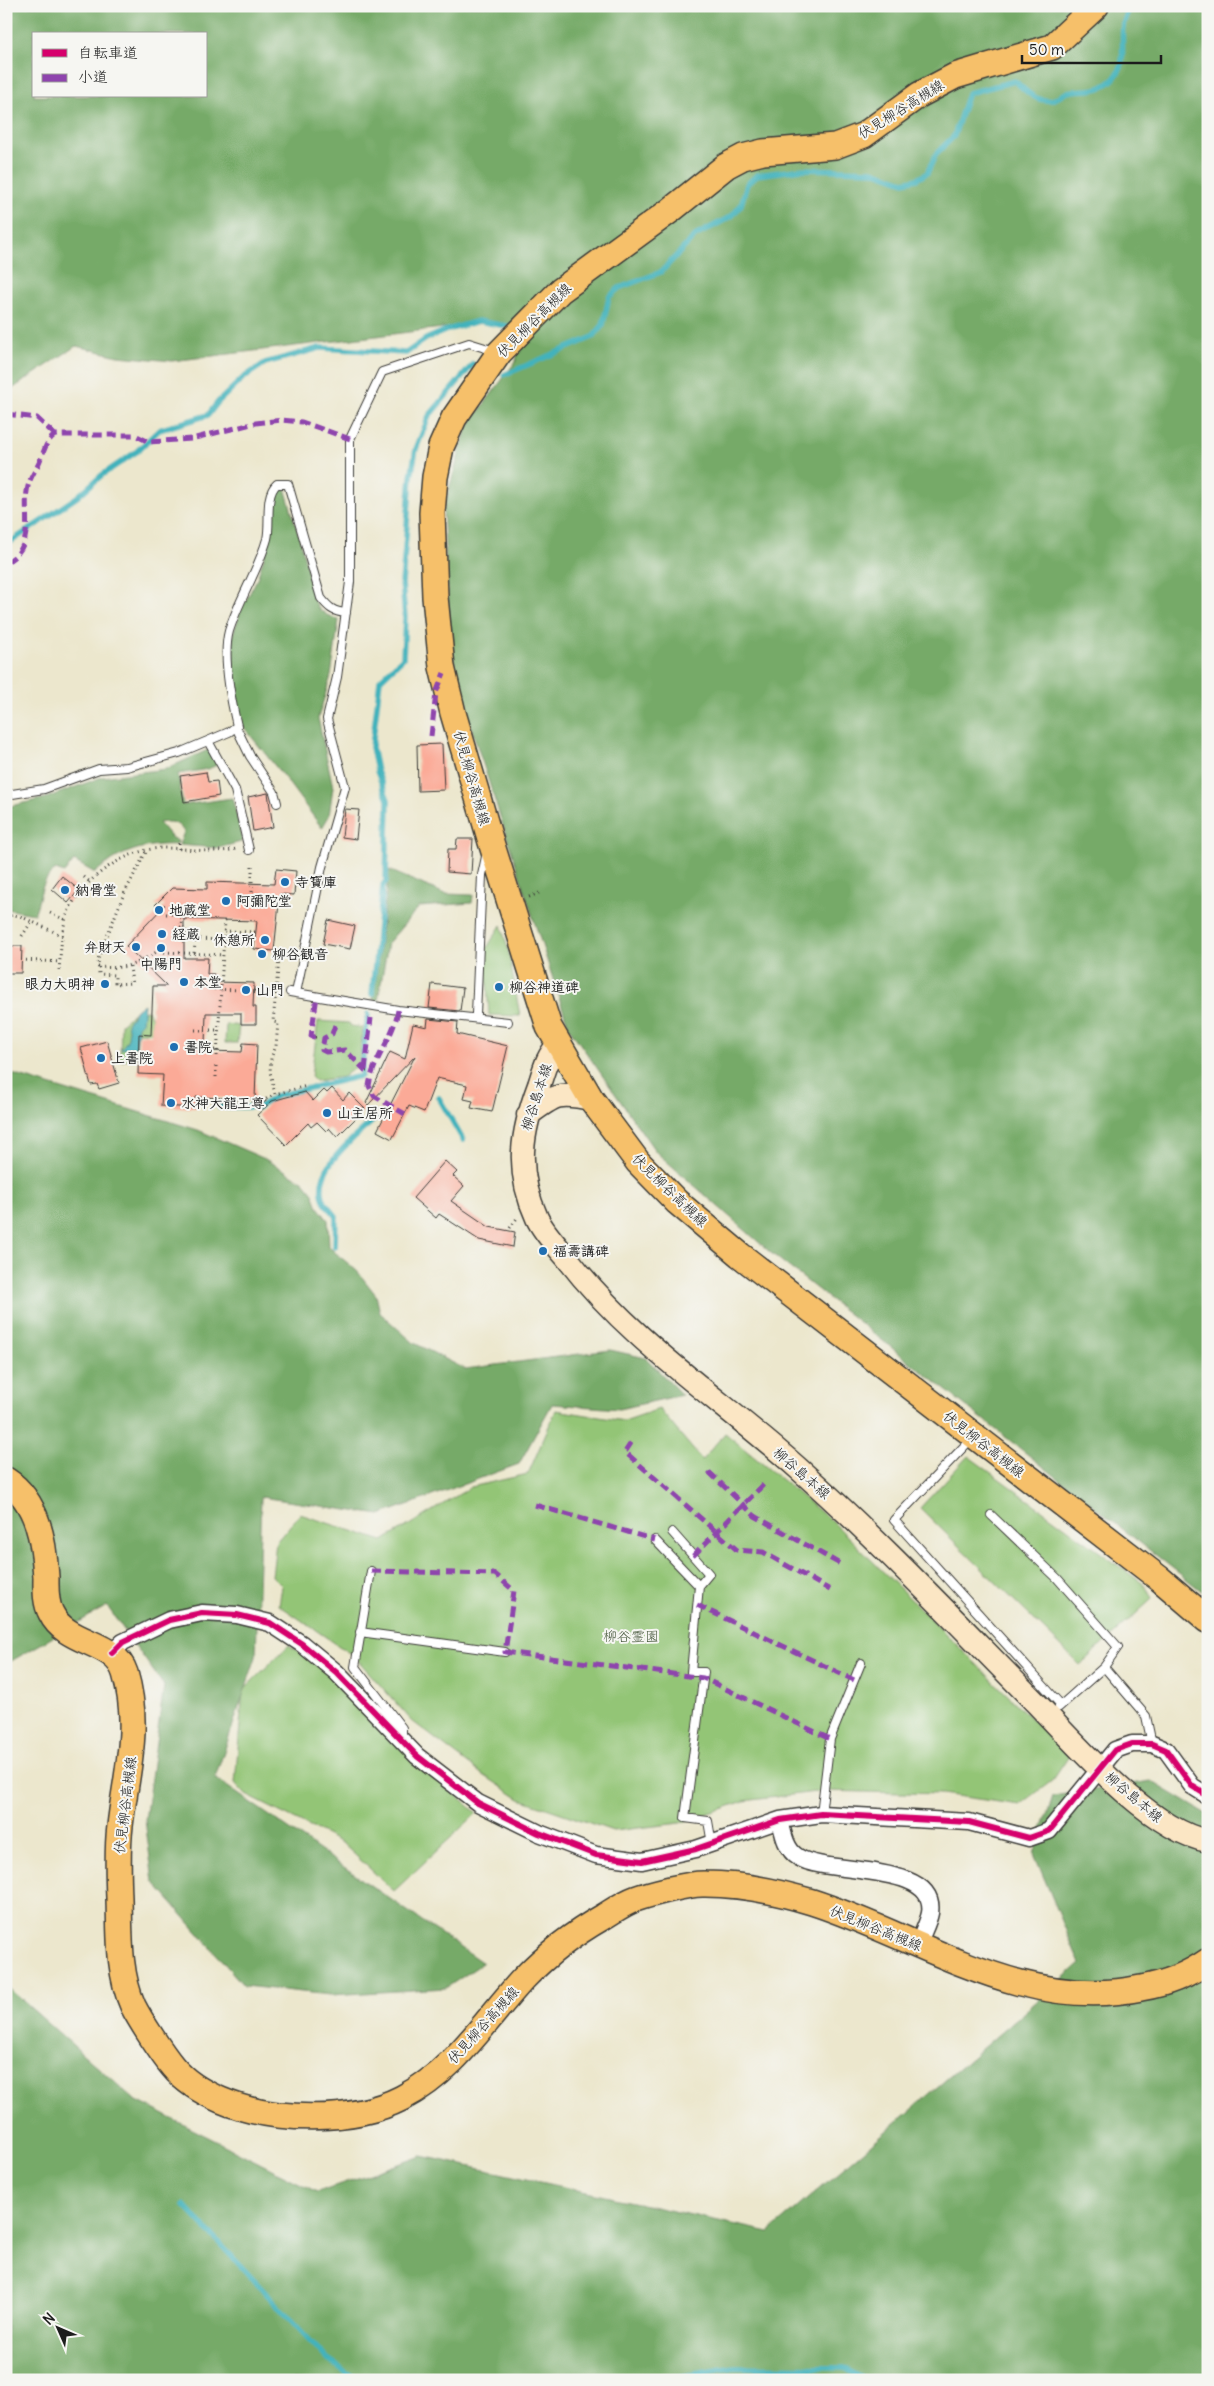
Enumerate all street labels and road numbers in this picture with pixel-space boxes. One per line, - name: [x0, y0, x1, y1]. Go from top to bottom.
- street label: 伏見柳谷高槻線: [855, 75, 947, 143]
- street label: 伏見柳谷高槻線: [493, 279, 575, 361]
- street label: 伏見柳谷高槻線: [450, 728, 494, 828]
- street label: 柳谷島本線: [517, 1061, 555, 1133]
- street label: 伏見柳谷高槻線: [629, 1149, 711, 1231]
- street label: 伏見柳谷高槻線: [940, 1407, 1028, 1481]
- street label: 柳谷島本線: [770, 1443, 834, 1503]
- street label: 伏見柳谷高槻線: [110, 1755, 140, 1855]
- street label: 柳谷島本線: [1101, 1768, 1167, 1826]
- street label: 伏見柳谷高槻線: [827, 1901, 925, 1955]
- street label: 伏見柳谷高槻線: [444, 1983, 522, 2067]

